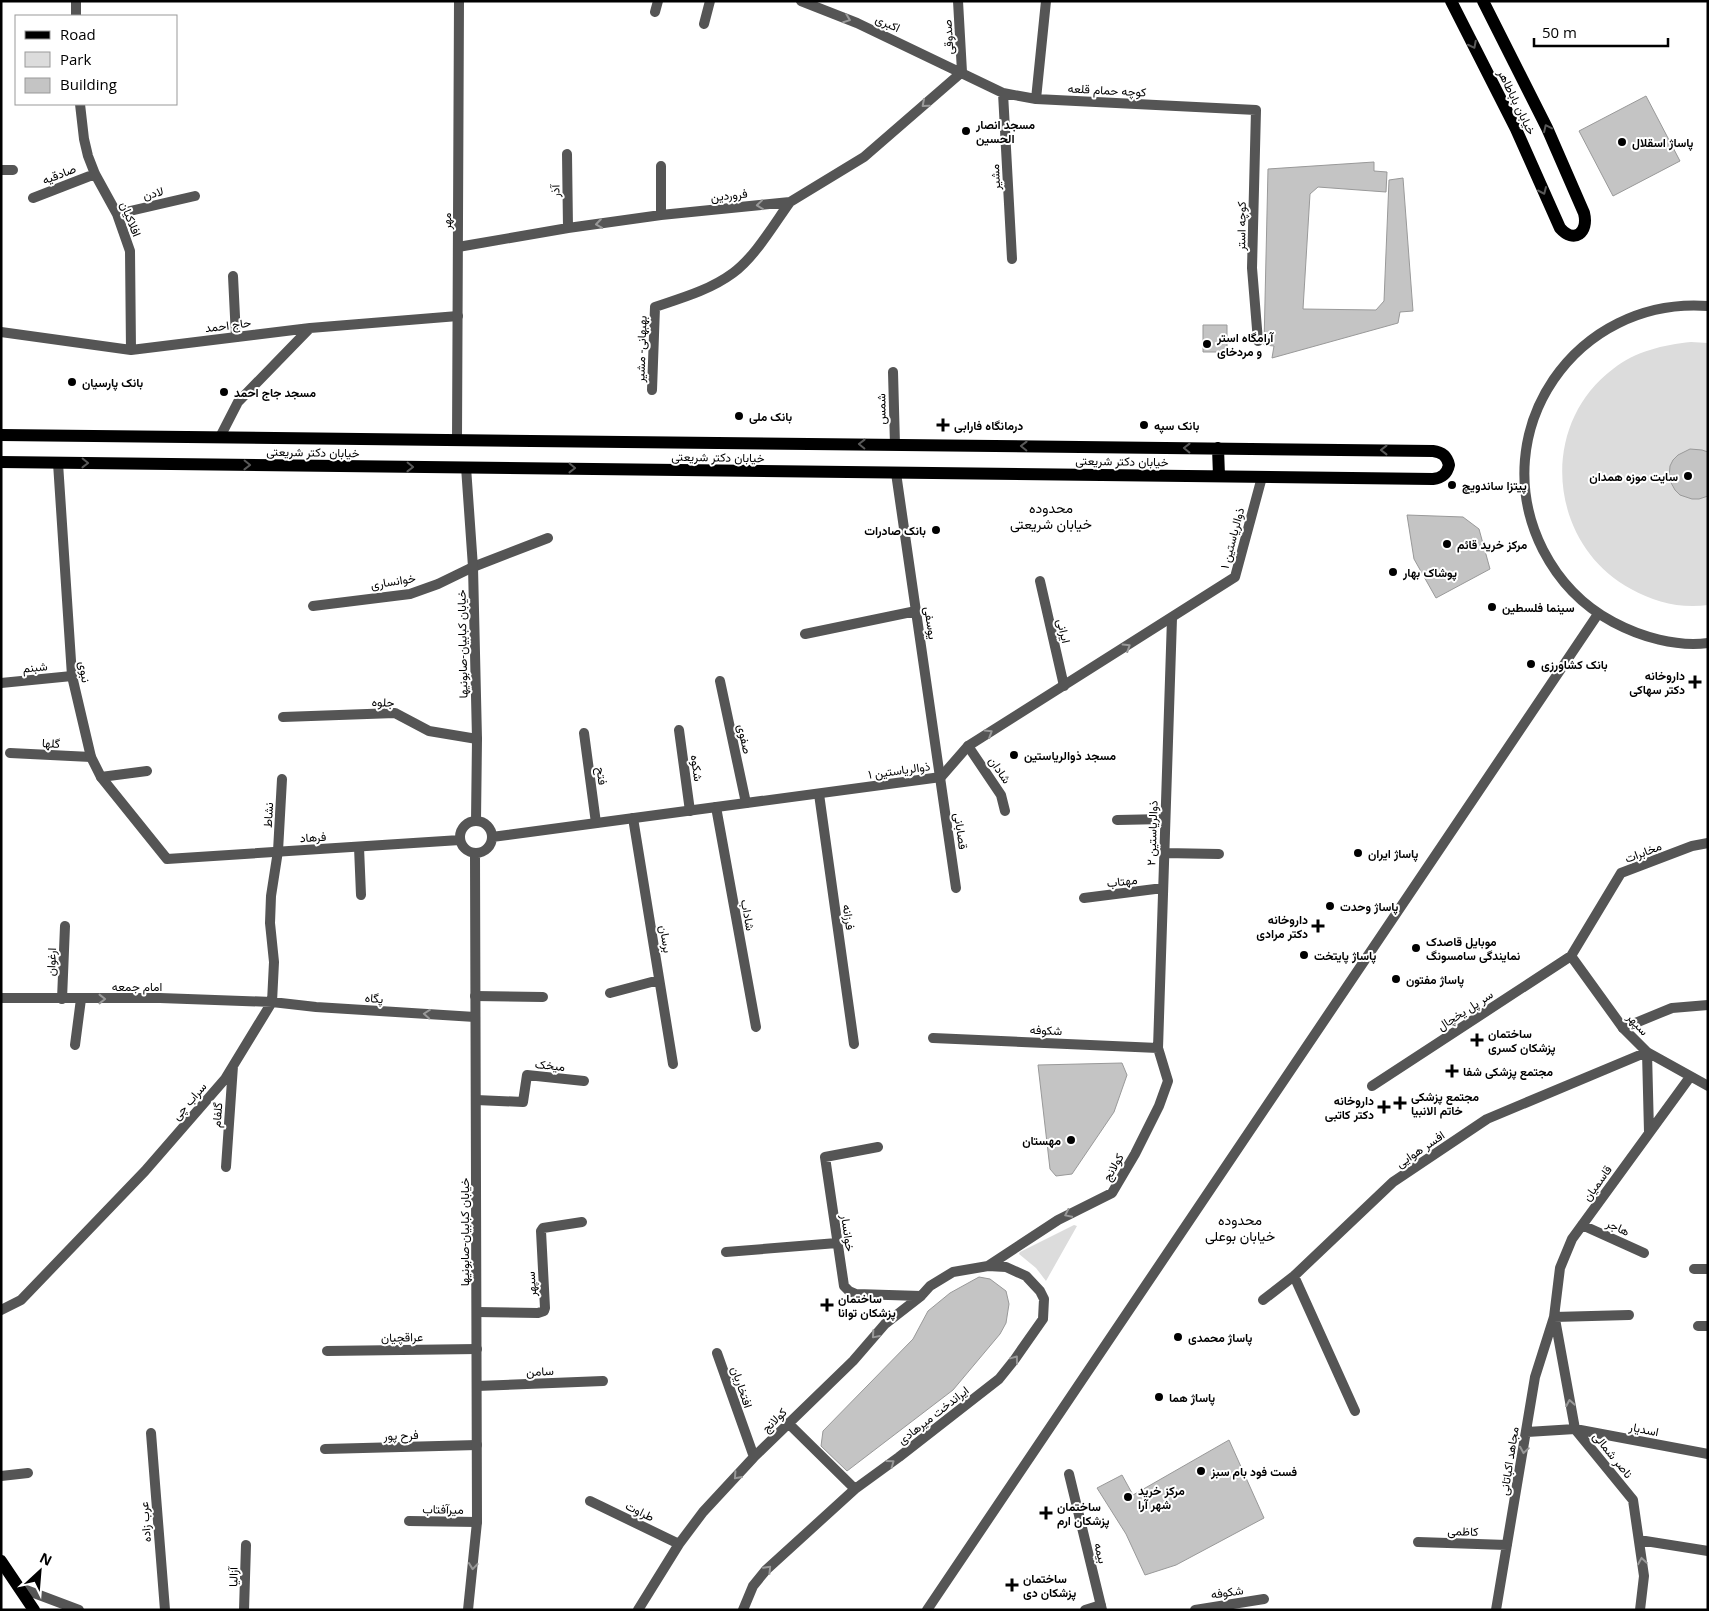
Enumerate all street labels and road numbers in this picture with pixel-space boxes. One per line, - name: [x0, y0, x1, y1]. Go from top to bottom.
- street label: اکبری: [873, 10, 903, 36]
- street label: صدوقی: [939, 19, 957, 55]
- street label: خیابان باباطاهر: [1493, 66, 1540, 138]
- street label: کوچه حمام قلعه: [1067, 79, 1147, 101]
- street label: صادقیه: [40, 160, 78, 188]
- street label: مشیر: [986, 164, 1004, 191]
- street label: لادن: [141, 182, 165, 204]
- street label: آذر: [546, 183, 564, 198]
- street label: فروردین: [710, 185, 748, 205]
- street label: افلاکیان: [116, 199, 146, 239]
- street label: کوچه استر: [1232, 201, 1250, 252]
- street label: مهر: [438, 212, 455, 231]
- street label: حاج احمد: [204, 314, 252, 337]
- street label: بهبهانی- مشیر: [631, 315, 651, 384]
- street label: شمس: [872, 393, 890, 425]
- street label: خیابان دکتر شریعتی: [266, 443, 360, 461]
- street label: خیابان دکتر شریعتی: [671, 448, 765, 466]
- street label: خیابان دکتر شریعتی: [1075, 452, 1169, 470]
- street label: ذوالریاستین ۱: [1216, 505, 1248, 570]
- street label: خوانساری: [369, 569, 417, 593]
- street label: خیابان کبابیان-صابونیها: [453, 590, 471, 698]
- street label: یوسفی: [920, 606, 942, 640]
- street label: ایرانی: [1053, 617, 1075, 645]
- street label: شبنم: [22, 657, 48, 677]
- street label: نبوی: [75, 660, 95, 684]
- street label: جلوه: [371, 693, 395, 711]
- street label: صفوی: [734, 723, 756, 755]
- street label: گلها: [41, 734, 61, 752]
- street label: شادان: [985, 753, 1015, 787]
- street label: شکوه: [687, 754, 707, 782]
- street label: ذوالریاستین ۱: [867, 757, 931, 783]
- street label: فتح: [591, 766, 612, 786]
- street label: ذوالریاستین ۲: [1142, 800, 1162, 866]
- street label: نشاط: [259, 802, 277, 828]
- street label: قصابانی: [950, 812, 972, 850]
- street label: فرهاد: [299, 828, 327, 846]
- street label: مخابرات: [1622, 837, 1664, 867]
- street label: مهتاب: [1106, 871, 1138, 891]
- street label: شاداب: [737, 898, 759, 932]
- street label: فرزانه: [839, 903, 859, 931]
- street label: برسان: [655, 924, 677, 954]
- street label: ارغوان: [42, 947, 60, 977]
- street label: امام جمعه: [112, 978, 162, 995]
- street label: سر پل یخچال: [1434, 986, 1496, 1034]
- street label: پگاه: [364, 989, 384, 1007]
- street label: سپهر: [1623, 1008, 1653, 1039]
- street label: شکوفه: [1029, 1021, 1063, 1039]
- street label: میخک: [534, 1055, 566, 1075]
- street label: سراب چی: [168, 1078, 210, 1124]
- street label: گلفام: [208, 1102, 226, 1128]
- street label: افسر هوایی: [1392, 1126, 1448, 1172]
- street label: کولانج: [1098, 1150, 1129, 1184]
- street label: قاسمیان: [1578, 1162, 1616, 1204]
- street label: خیابان کبابیان-صابونیها: [456, 1178, 473, 1286]
- street label: خوانسار: [837, 1213, 859, 1252]
- street label: هاجر: [1603, 1214, 1632, 1240]
- street label: سپهر: [522, 1271, 540, 1298]
- street label: عراقچیان: [381, 1328, 423, 1346]
- street label: سامن: [526, 1362, 554, 1380]
- street label: افتخاریان: [727, 1364, 757, 1410]
- street label: ایراندخت میرهادی: [894, 1382, 972, 1448]
- street label: کولانج: [758, 1404, 791, 1437]
- street label: اسدیار: [1627, 1418, 1660, 1440]
- street label: مجاهد اکباتانی: [1495, 1425, 1523, 1497]
- street label: فرح پور: [382, 1426, 419, 1445]
- street label: ناصر شمالی: [1589, 1428, 1637, 1482]
- street label: طراوت: [623, 1497, 657, 1525]
- street label: میرآفتاب: [422, 1500, 464, 1518]
- street label: عرب زاده: [135, 1501, 155, 1543]
- street label: کاظمی: [1447, 1522, 1479, 1540]
- street label: بیمه: [1090, 1541, 1112, 1565]
- street label: آزالیا: [224, 1566, 242, 1587]
- street label: شکوفه: [1210, 1581, 1244, 1603]

